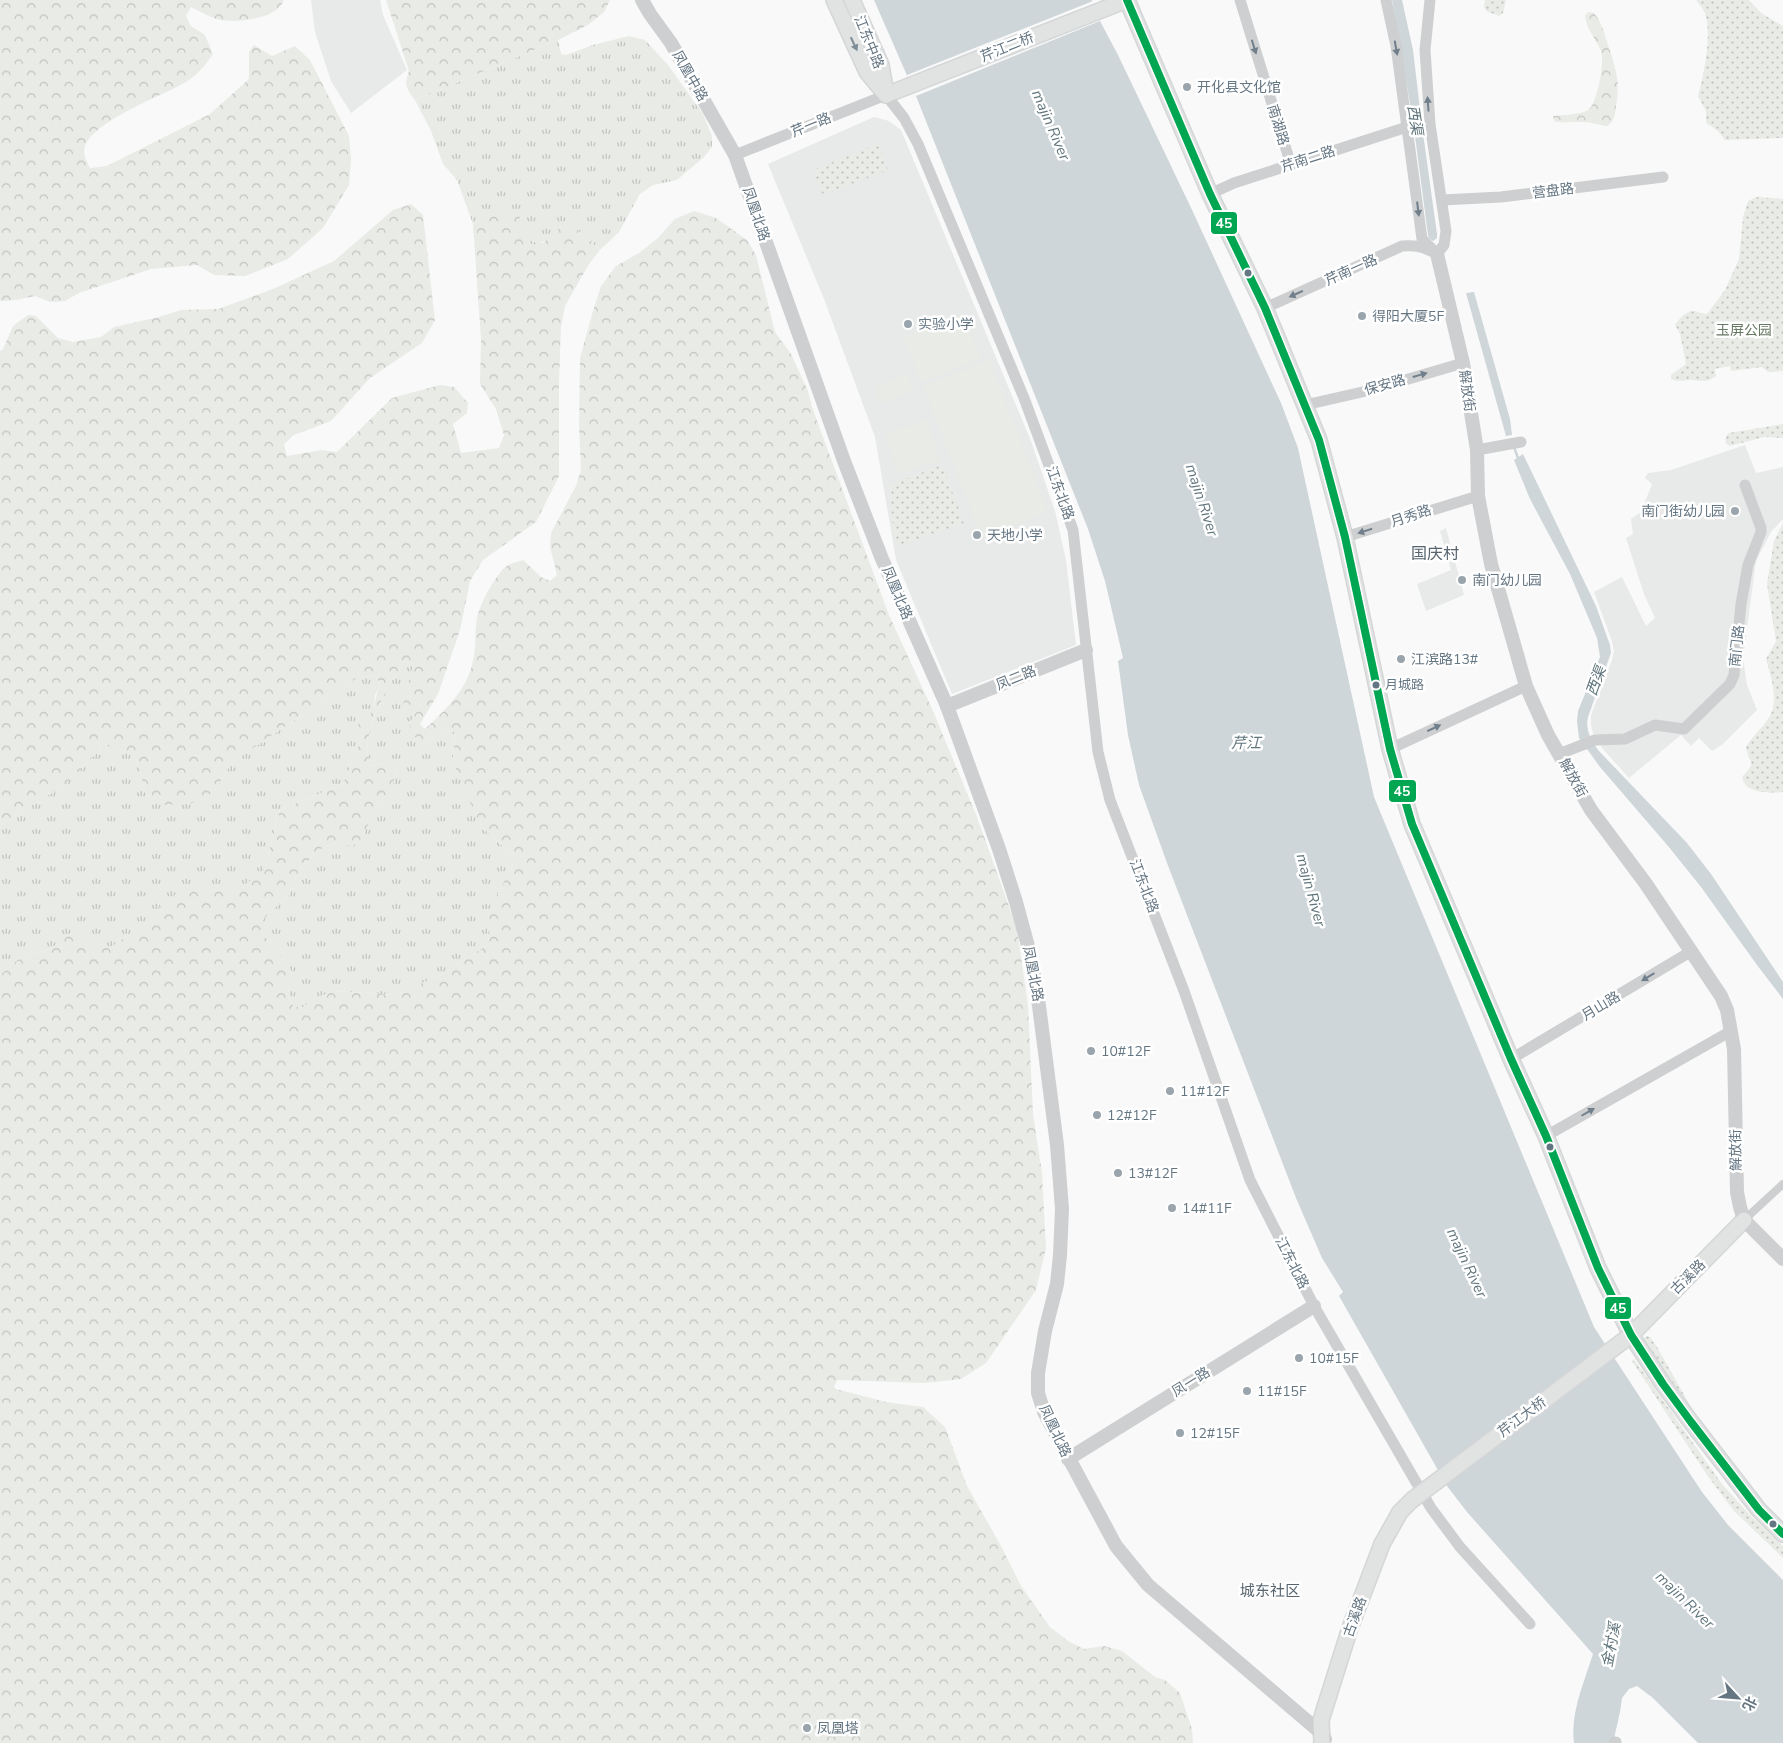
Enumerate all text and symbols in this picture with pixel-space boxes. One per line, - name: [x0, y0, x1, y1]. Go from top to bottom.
- street label: 江东中路: [850, 12, 888, 72]
- street label: 芹江二桥: [977, 28, 1037, 66]
- one-way arrow: [851, 37, 859, 51]
- one-way arrow: [1251, 39, 1258, 54]
- one-way arrow: [1392, 40, 1400, 56]
- street label: 凤凰中路: [668, 47, 712, 105]
- place label: 开化县文化馆: [1197, 78, 1281, 97]
- marker: 开化县文化馆: [1181, 81, 1193, 93]
- water label: majin River: [1027, 87, 1075, 164]
- one-way arrow: [1424, 96, 1432, 112]
- street label: 南湖路: [1263, 102, 1293, 148]
- water label: 西渠: [1403, 104, 1428, 138]
- street label: 芹一路: [788, 108, 834, 142]
- street label: 芹南二路: [1278, 141, 1338, 177]
- street label: 营盘路: [1531, 179, 1575, 203]
- street label: 凤凰北路: [738, 184, 774, 244]
- one-way arrow: [1414, 201, 1422, 217]
- line badge: 45: [1210, 211, 1238, 235]
- text: 45: [1216, 214, 1232, 233]
- street label: 芹南一路: [1322, 250, 1380, 290]
- unlabelled marker: [1243, 268, 1253, 278]
- one-way arrow: [1289, 291, 1303, 299]
- place label: 得阳大厦5F: [1372, 307, 1444, 326]
- marker: 得阳大厦5F: [1356, 310, 1368, 322]
- place label: 实验小学: [918, 315, 974, 334]
- marker: 实验小学: [902, 318, 914, 330]
- park label: 玉屏公园: [1716, 321, 1772, 340]
- street label: 解放街: [1455, 369, 1479, 413]
- street label: 保安路: [1362, 370, 1408, 400]
- one-way arrow: [1413, 371, 1428, 379]
- water label: majin River: [1181, 461, 1223, 539]
- street label: 江东北路: [1041, 463, 1079, 523]
- street label: 月秀路: [1388, 500, 1434, 532]
- place label: 南门街幼儿园: [1641, 502, 1725, 521]
- marker: 南门街幼儿园: [1729, 505, 1741, 517]
- place label: 天地小学: [987, 526, 1043, 545]
- one-way arrow: [1357, 527, 1372, 535]
- marker: 天地小学: [971, 529, 983, 541]
- district label: 国庆村: [1411, 543, 1459, 565]
- street label: 凤凰北路: [877, 564, 917, 622]
- place label: 南门幼儿园: [1472, 571, 1542, 590]
- marker: 南门幼儿园: [1456, 574, 1468, 586]
- street label: 南门路: [1725, 624, 1749, 668]
- place label: 江滨路13#: [1411, 650, 1478, 669]
- marker: 江滨路13#: [1395, 653, 1407, 665]
- street label: 凤二路: [993, 661, 1039, 695]
- water label: 西渠: [1581, 662, 1611, 699]
- place label: 月城路: [1385, 676, 1424, 694]
- marker: 月城路: [1371, 680, 1381, 690]
- one-way arrow: [1427, 724, 1441, 732]
- water label: 芹江: [1231, 733, 1263, 753]
- street label: 解放街: [1555, 755, 1591, 801]
- line badge: 45: [1388, 779, 1417, 803]
- text: 45: [1394, 782, 1410, 801]
- water label: majin River: [1292, 851, 1330, 929]
- street label: 江东北路: [1125, 856, 1163, 916]
- street label: 凤凰北路: [1018, 945, 1048, 1003]
- one-way arrow: [1642, 973, 1655, 982]
- street label: 月山路: [1578, 987, 1624, 1025]
- place label: 10#12F: [1101, 1042, 1151, 1061]
- marker: 10#12F: [1085, 1045, 1097, 1057]
- place label: 11#12F: [1180, 1082, 1230, 1101]
- marker: 11#12F: [1164, 1085, 1176, 1097]
- place label: 12#12F: [1107, 1106, 1157, 1125]
- one-way arrow: [1581, 1108, 1595, 1116]
- marker: 12#12F: [1091, 1109, 1103, 1121]
- street label: 解放街: [1726, 1129, 1746, 1171]
- unlabelled marker: [1545, 1142, 1555, 1152]
- place label: 13#12F: [1128, 1164, 1178, 1183]
- marker: 13#12F: [1112, 1167, 1124, 1179]
- place label: 14#11F: [1182, 1199, 1232, 1218]
- marker: 14#11F: [1166, 1202, 1178, 1214]
- water label: majin River: [1442, 1225, 1492, 1302]
- street label: 江东北路: [1271, 1234, 1313, 1292]
- street label: 古溪路: [1666, 1255, 1710, 1299]
- line badge: 45: [1604, 1296, 1632, 1320]
- text: 45: [1610, 1299, 1626, 1318]
- place label: 10#15F: [1309, 1349, 1359, 1368]
- marker: 10#15F: [1293, 1352, 1305, 1364]
- street label: 凤一路: [1168, 1363, 1214, 1401]
- place label: 11#15F: [1257, 1382, 1307, 1401]
- marker: 11#15F: [1241, 1385, 1253, 1397]
- street label: 芹江大桥: [1494, 1393, 1550, 1441]
- street label: 凤凰北路: [1035, 1402, 1075, 1460]
- place label: 12#15F: [1190, 1424, 1240, 1443]
- marker: 12#15F: [1174, 1427, 1186, 1439]
- unlabelled marker: [1768, 1519, 1778, 1529]
- water label: majin River: [1651, 1567, 1719, 1634]
- district label: 城东社区: [1240, 1581, 1300, 1601]
- street label: 古溪路: [1339, 1594, 1371, 1640]
- water label: 金村溪: [1597, 1619, 1625, 1669]
- north arrow: [1713, 1673, 1763, 1723]
- text: 北: [1738, 1693, 1761, 1714]
- place label: 凤凰塔: [817, 1719, 859, 1738]
- marker: 凤凰塔: [801, 1722, 813, 1734]

